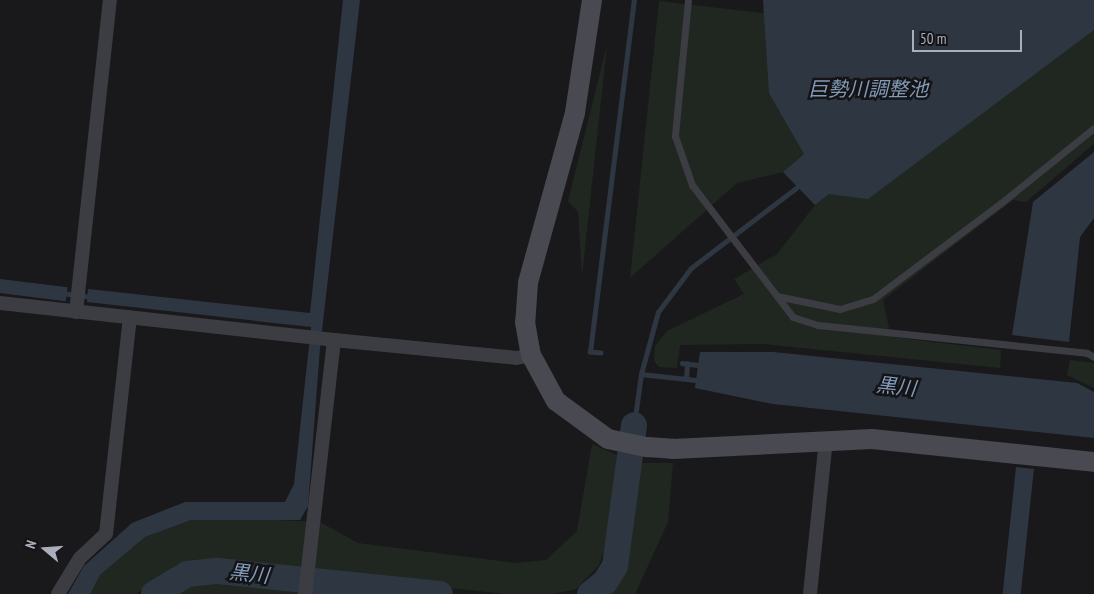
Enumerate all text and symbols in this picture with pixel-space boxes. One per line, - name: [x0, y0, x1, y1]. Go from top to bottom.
- scale bar: [914, 20, 1024, 52]
- text: 50 m: [920, 29, 946, 48]
- water label: 巨勢川調整池: [808, 77, 928, 101]
- water label: 黒川: [875, 373, 917, 401]
- north arrow: [20, 524, 70, 574]
- text: N: [21, 538, 40, 551]
- water label: 黒川: [228, 560, 270, 588]

